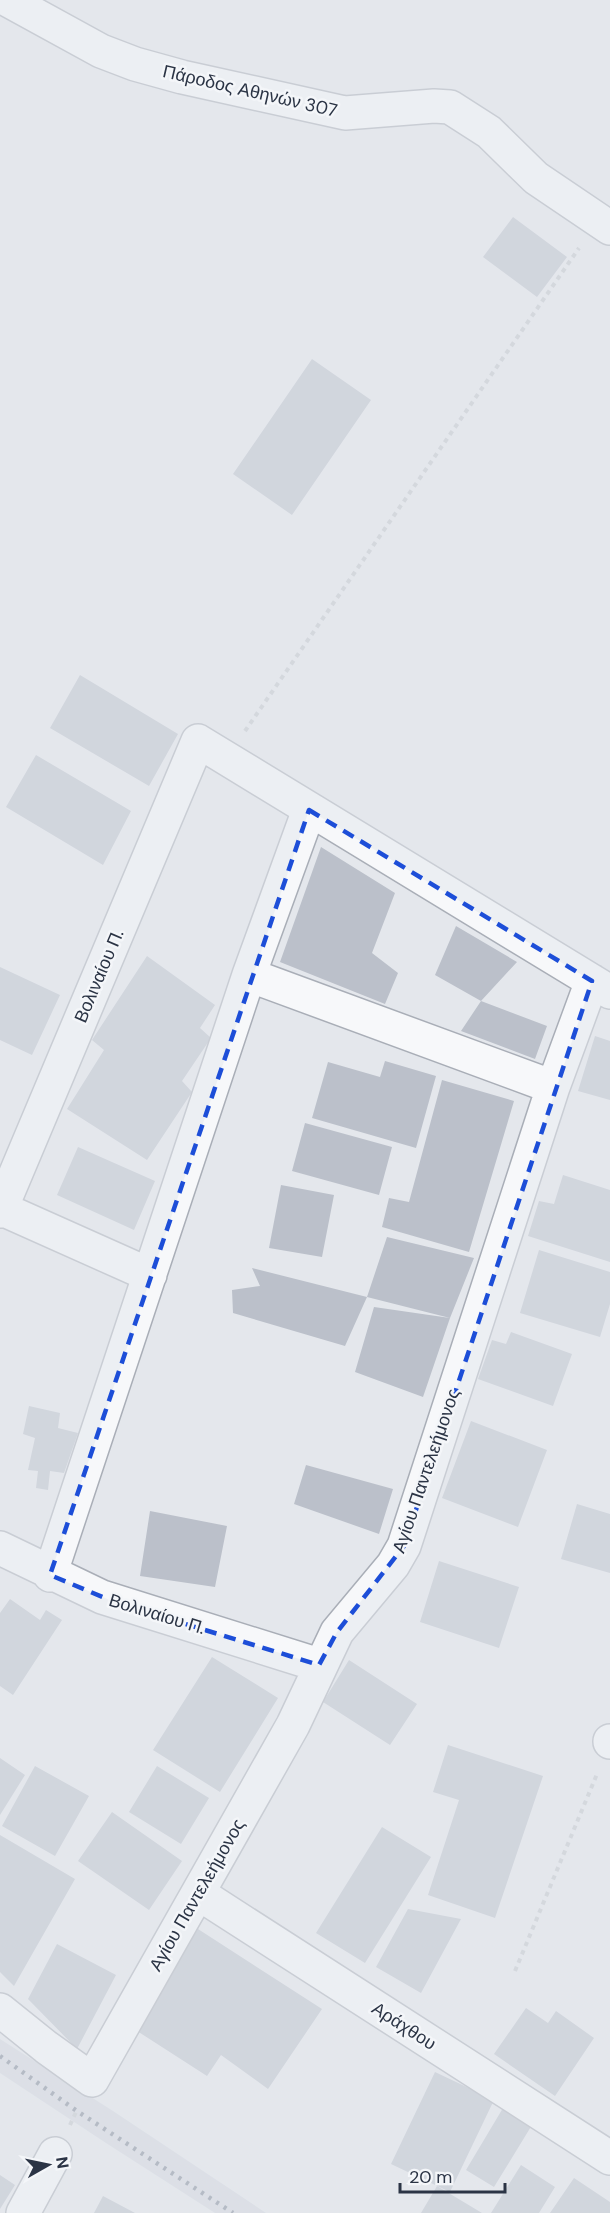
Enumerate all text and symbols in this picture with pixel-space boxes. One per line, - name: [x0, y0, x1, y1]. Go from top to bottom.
- street label: Πάροδος Αθηνών 307: [160, 59, 340, 123]
- street label: Βολιναίου Π.: [69, 926, 129, 1026]
- street label: Αγίου Παντελεήμονος: [387, 1385, 465, 1556]
- street label: Βολιναίου Π.: [106, 1588, 208, 1640]
- street label: Αγίου Παντελεήμονος: [144, 1814, 251, 1975]
- street label: Αράχθου: [367, 1996, 441, 2056]
- north arrow: [18, 2135, 78, 2195]
- text: N: [51, 2155, 74, 2170]
- scale bar: [400, 2156, 505, 2194]
- text: 20 m: [409, 2165, 452, 2189]

